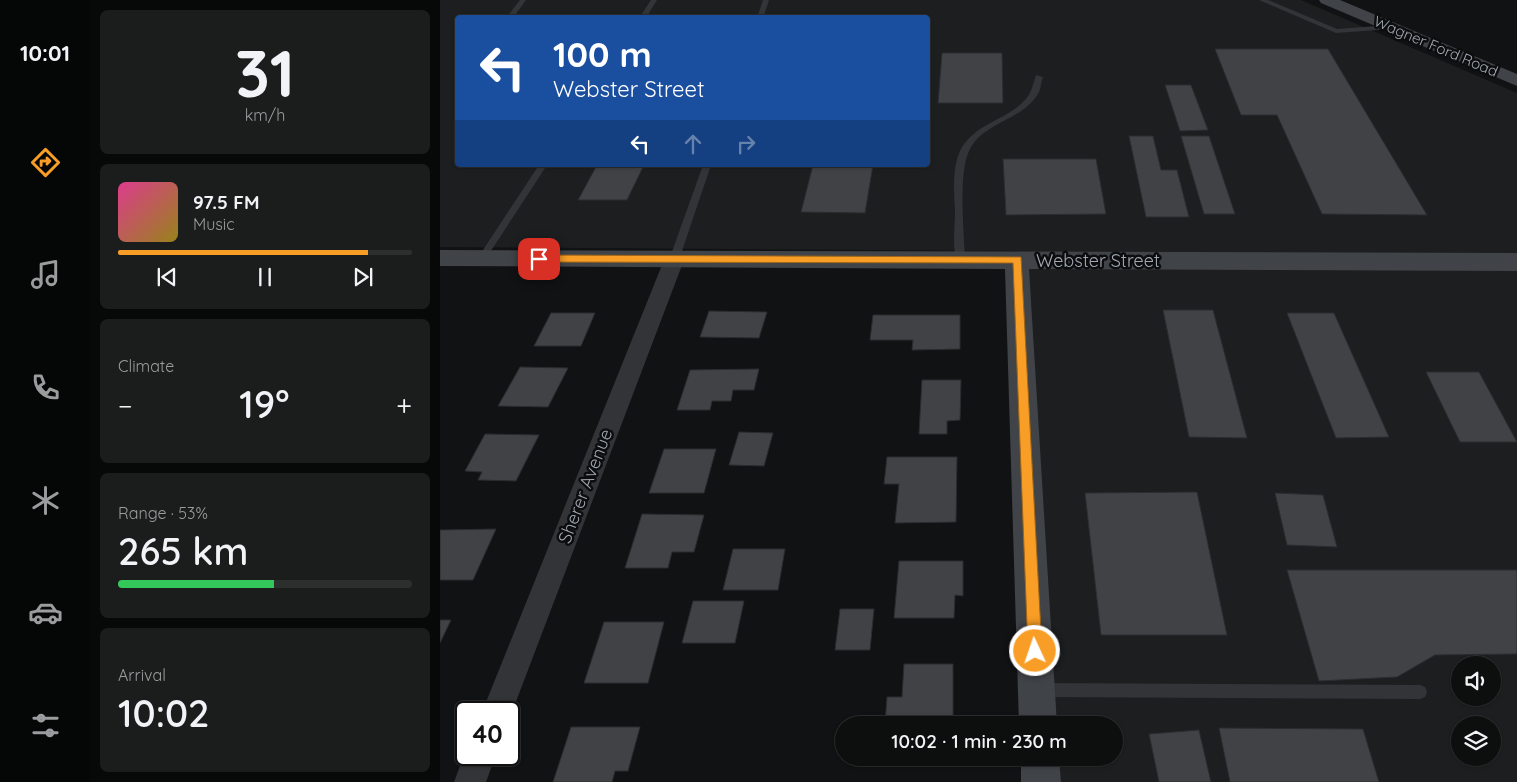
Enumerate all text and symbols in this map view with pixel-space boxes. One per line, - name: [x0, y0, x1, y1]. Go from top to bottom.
- street label: Wagner Ford Road: [1371, 11, 1501, 81]
- text: 31: [235, 32, 295, 113]
- text: 100 m: [553, 32, 652, 76]
- icon: left: [470, 35, 535, 100]
- text: 10:01: [20, 39, 70, 67]
- text: Webster Street: [553, 75, 704, 103]
- text: km/h: [245, 105, 285, 125]
- icon: left: [626, 130, 654, 158]
- icon: ahead: [679, 130, 707, 158]
- icon: right: [732, 130, 760, 158]
- icon: directions: [28, 145, 63, 180]
- text: 97.5 FM: [193, 190, 260, 214]
- text: Music: [193, 214, 235, 234]
- pin: [518, 238, 560, 280]
- icon: arrive: [525, 245, 553, 273]
- street label: Webster Street: [1036, 249, 1160, 272]
- icon: music: [28, 257, 63, 292]
- icon: previous: [153, 263, 181, 291]
- icon: pause: [251, 263, 279, 291]
- icon: next: [349, 263, 377, 291]
- text: Climate: [118, 356, 174, 376]
- icon: phone: [28, 370, 63, 405]
- text: 19°: [239, 380, 289, 428]
- text: −: [118, 388, 133, 423]
- text: +: [396, 388, 412, 423]
- street label: Sherer Avenue: [553, 426, 617, 546]
- icon: climate: [28, 483, 63, 518]
- text: Range · 53%: [118, 503, 208, 523]
- text: 265 km: [118, 527, 248, 575]
- icon: car: [28, 595, 63, 630]
- position arrow: [1008, 624, 1060, 676]
- map controls: [1451, 656, 1501, 766]
- button: sound: [1451, 656, 1501, 706]
- text: Arrival: [118, 665, 166, 685]
- text: 10:02: [118, 689, 209, 737]
- speed limit sign: 40: [455, 701, 520, 766]
- icon: filters: [28, 708, 63, 743]
- button: layers: [1451, 716, 1501, 766]
- text: 10:02 · 1 min · 230 m: [891, 729, 1067, 753]

